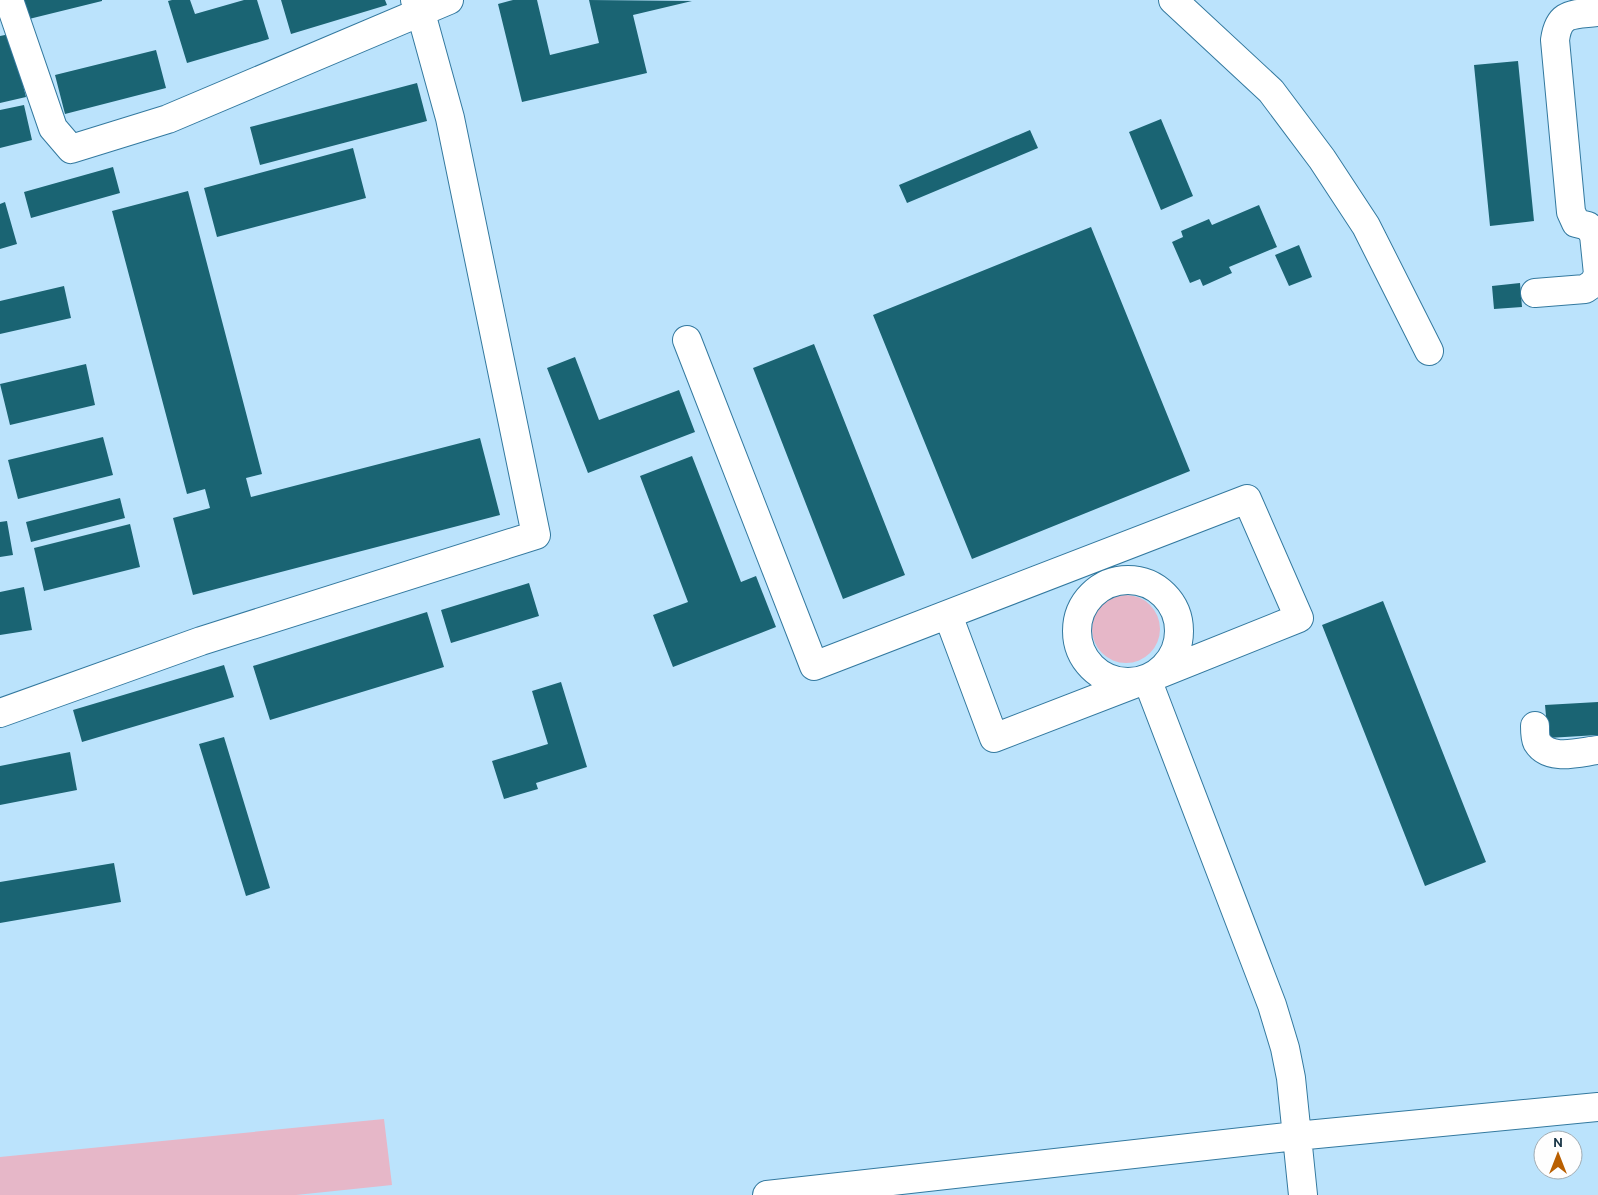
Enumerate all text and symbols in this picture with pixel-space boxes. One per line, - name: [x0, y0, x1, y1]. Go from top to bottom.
- north arrow: [1533, 1130, 1583, 1180]
- text: N: [1553, 1135, 1563, 1152]

